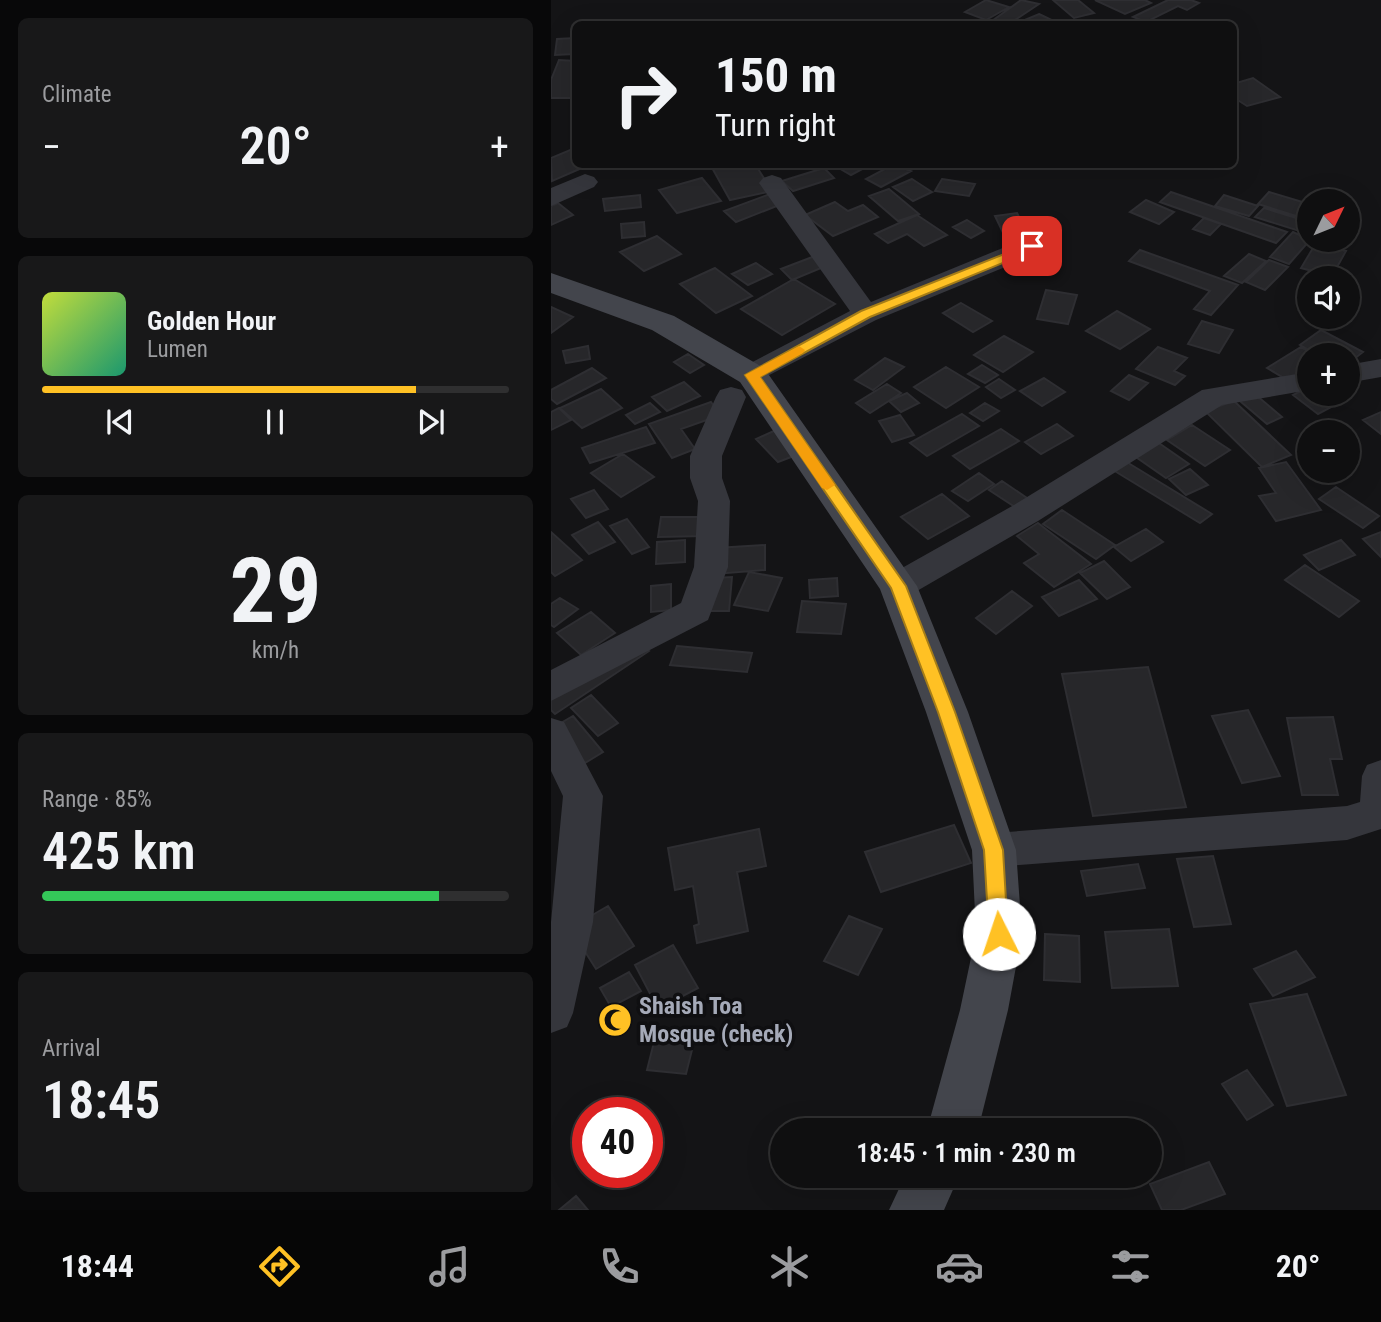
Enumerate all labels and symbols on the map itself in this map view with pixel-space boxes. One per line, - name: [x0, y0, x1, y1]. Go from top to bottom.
- north arrow: [1297, 189, 1359, 252]
- pin: [1002, 216, 1062, 276]
- position arrow: [962, 897, 1036, 971]
- place label: Shaish Toa Mosque (check): [639, 992, 793, 1048]
- mosque icon: Shaish Toa Mosque (check): [596, 1001, 634, 1039]
- speed limit sign: 40: [572, 1097, 663, 1188]

